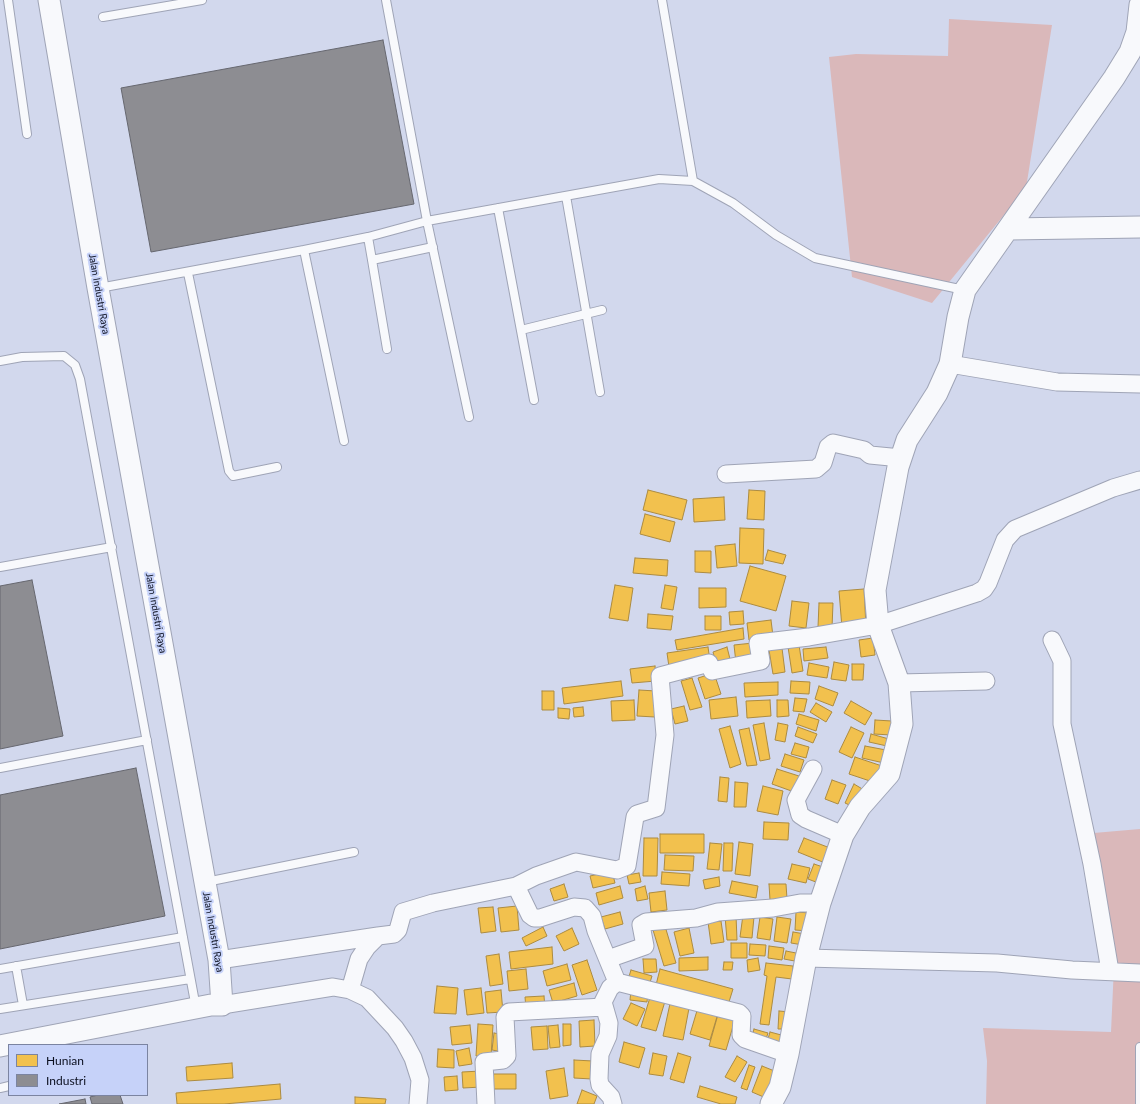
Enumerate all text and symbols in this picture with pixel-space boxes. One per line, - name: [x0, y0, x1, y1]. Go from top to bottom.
- street label: Jalan Industri Raya: [86, 253, 112, 335]
- street label: Jalan Industri Raya: [143, 572, 169, 654]
- street label: Jalan Industri Raya: [200, 891, 226, 973]
- legend: [8, 1044, 148, 1096]
- text: Hunian: [46, 1053, 84, 1068]
- text: Industri: [46, 1073, 86, 1088]

